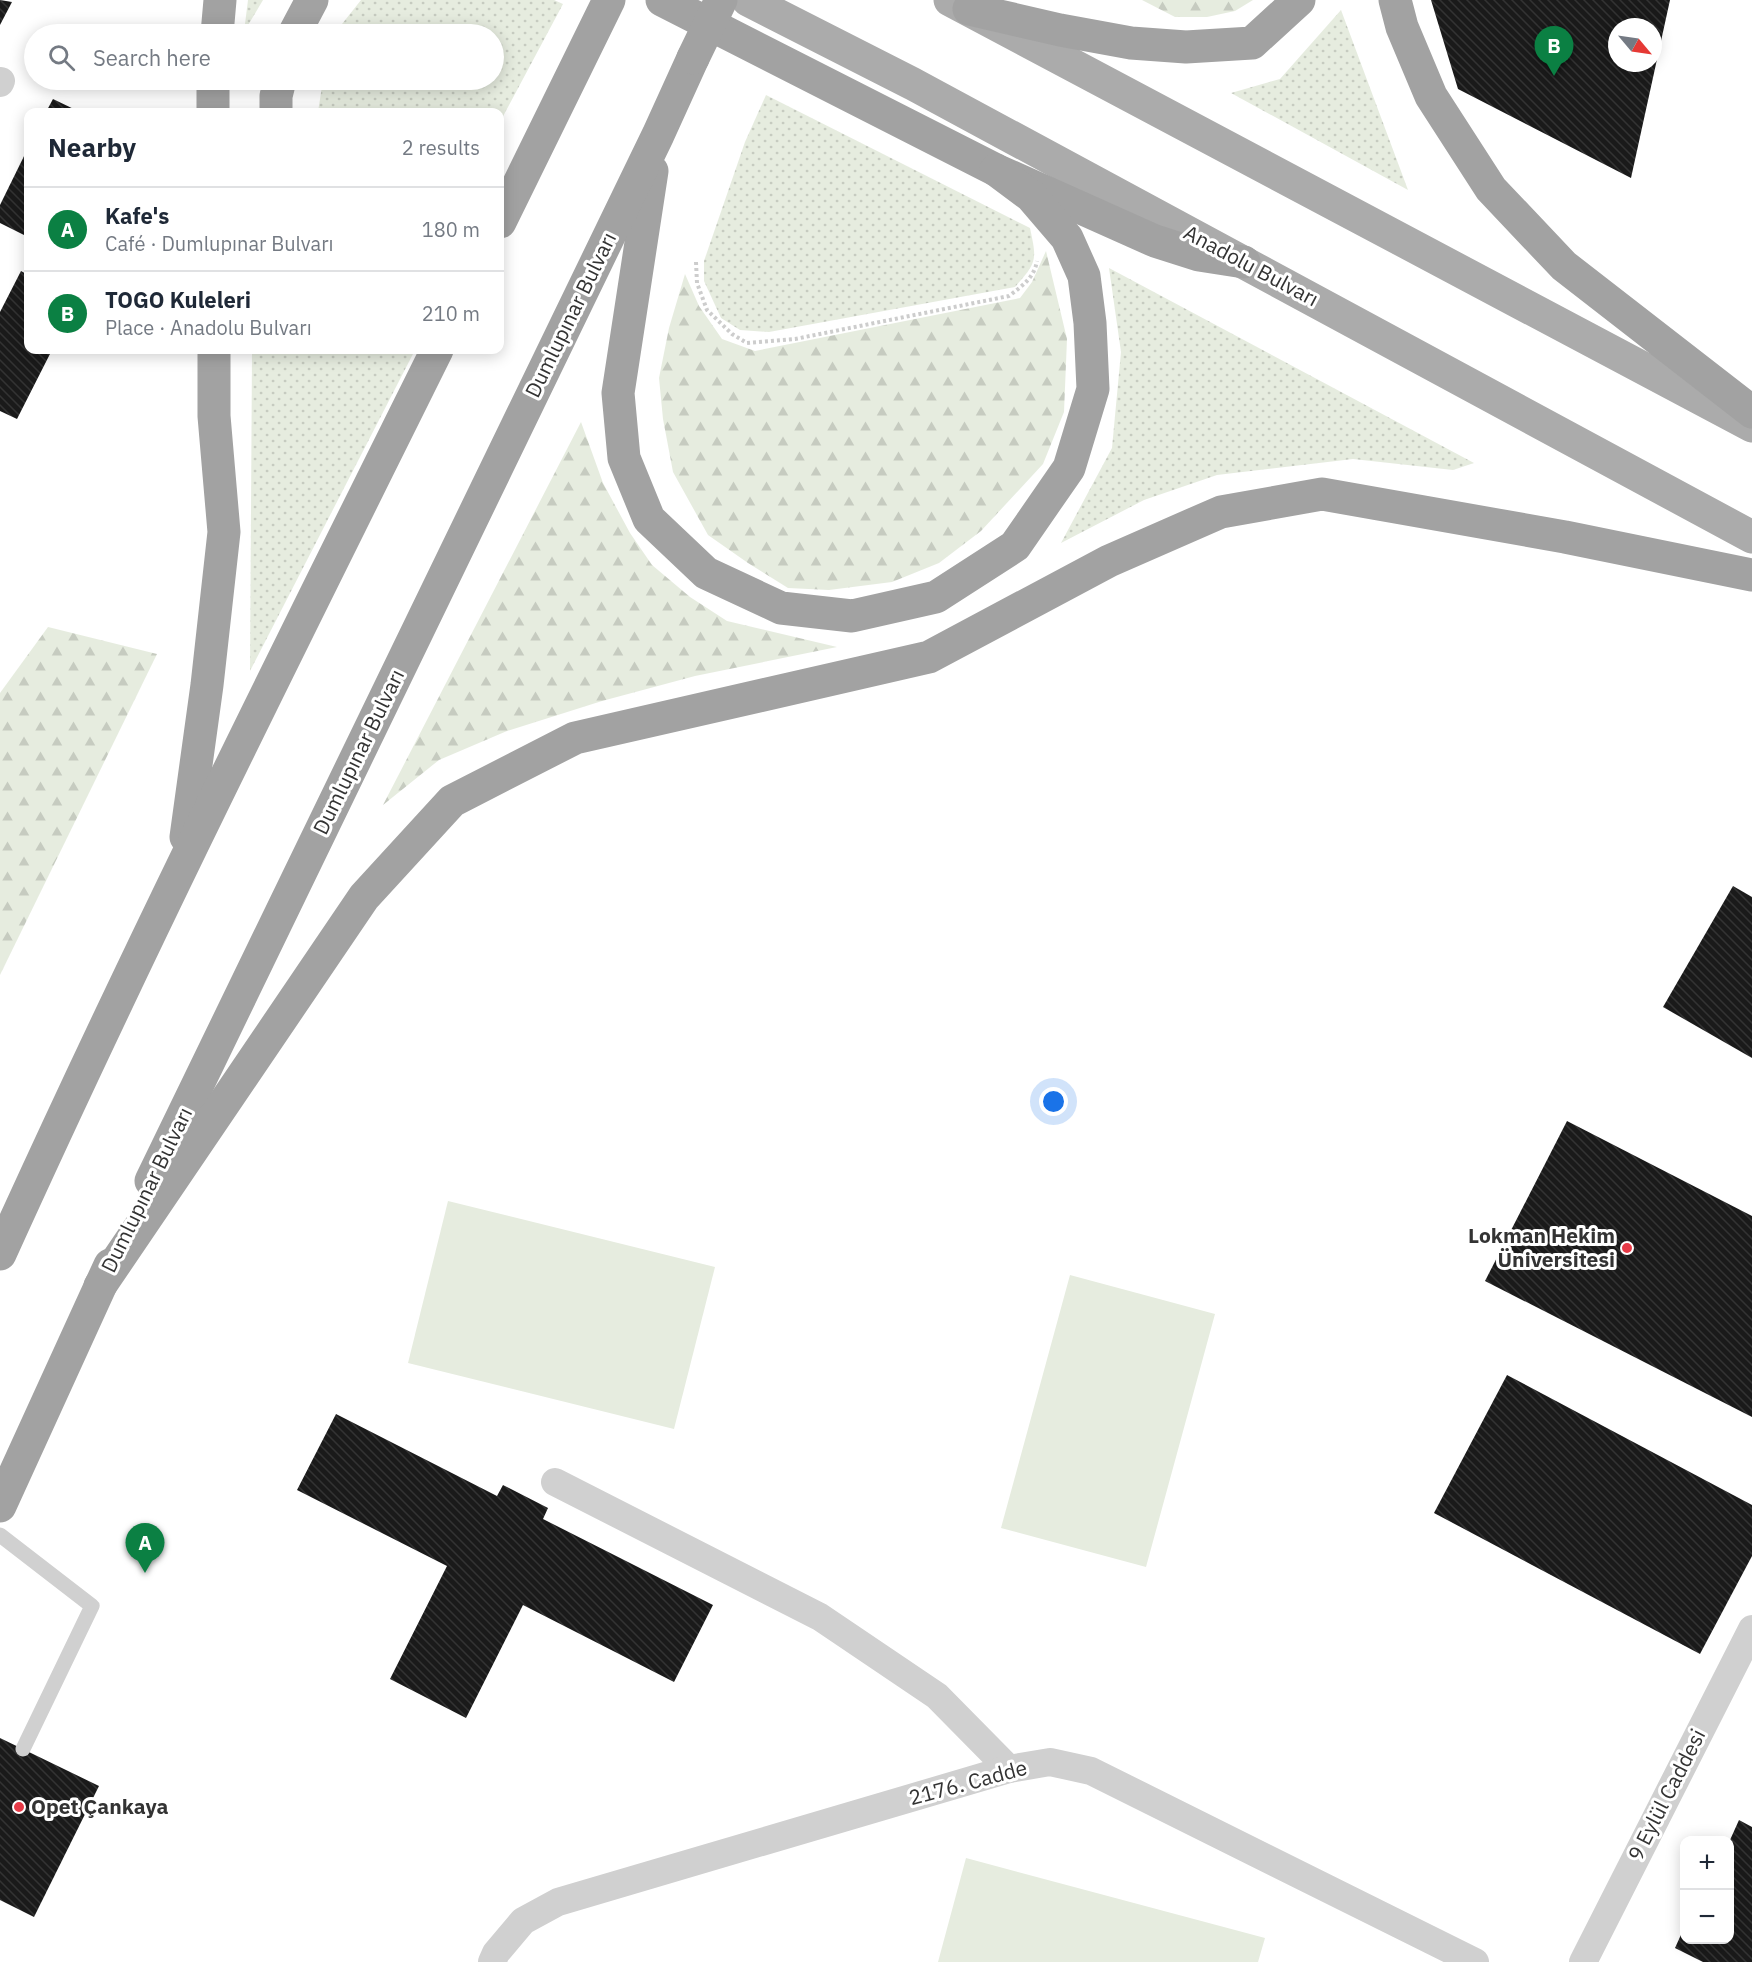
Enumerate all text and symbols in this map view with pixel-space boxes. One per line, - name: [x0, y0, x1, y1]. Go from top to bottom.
- north arrow: [1608, 18, 1662, 72]
- search box: [24, 24, 504, 90]
- pin: B: [1534, 26, 1574, 76]
- icon: search: [45, 41, 78, 74]
- text: Search here: [93, 43, 211, 72]
- text: Nearby: [48, 130, 136, 164]
- text: 2 results: [402, 134, 480, 161]
- text: Kafe's: [105, 201, 169, 230]
- text: A: [61, 216, 74, 243]
- text: 180 m: [422, 216, 480, 243]
- street label: Anadolu Bulvarı: [1179, 218, 1324, 312]
- street label: Dumlupınar Bulvarı: [518, 227, 622, 402]
- text: Café · Dumlupınar Bulvarı: [105, 230, 334, 257]
- text: TOGO Kuleleri: [105, 285, 251, 314]
- text: B: [61, 300, 74, 327]
- text: 210 m: [422, 300, 480, 327]
- text: Place · Anadolu Bulvarı: [105, 314, 312, 341]
- street label: Dumlupınar Bulvarı: [306, 664, 410, 839]
- your location: [1039, 1087, 1068, 1116]
- street label: Dumlupınar Bulvarı: [94, 1102, 198, 1277]
- place label: Lokman Hekim Üniversitesi: [1468, 1221, 1615, 1273]
- marker: Lokman Hekim Üniversitesi: [1620, 1241, 1634, 1255]
- pin: A: [126, 1524, 164, 1573]
- street label: 9 Eylül Caddesi: [1621, 1724, 1711, 1865]
- street label: 2176. Cadde: [906, 1753, 1030, 1811]
- place label: Opet Çankaya: [31, 1792, 168, 1820]
- marker: Opet Çankaya: [12, 1800, 26, 1814]
- map controls: [1680, 1836, 1734, 1944]
- button: +: [1680, 1836, 1734, 1890]
- button: −: [1680, 1890, 1734, 1944]

